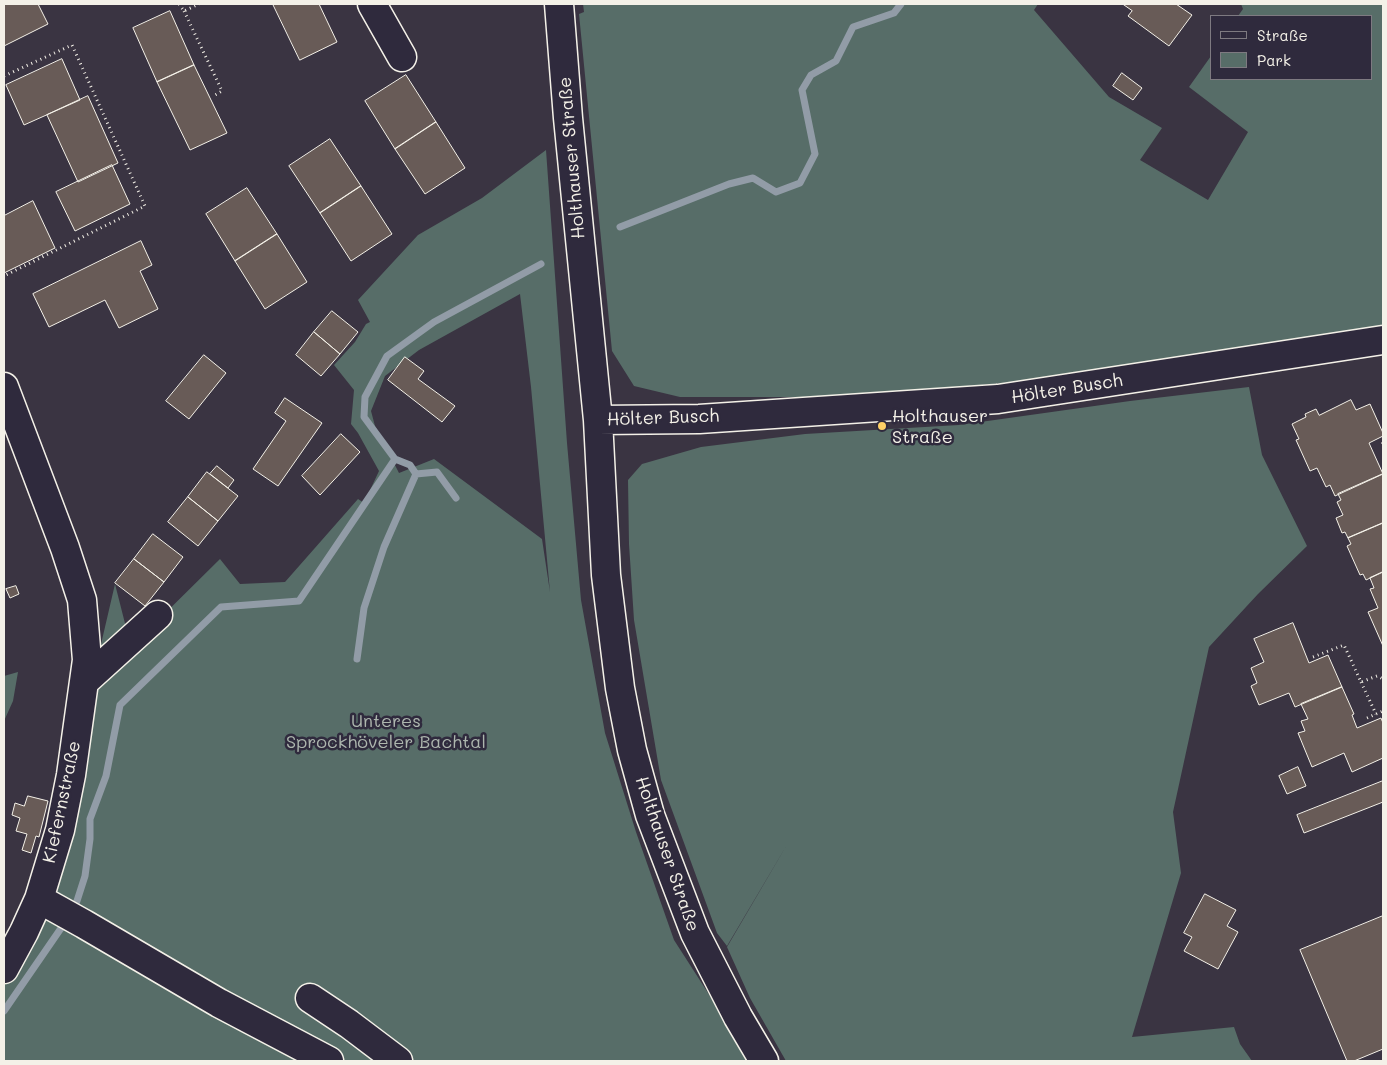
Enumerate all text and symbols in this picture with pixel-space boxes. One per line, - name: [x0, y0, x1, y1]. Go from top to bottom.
- legend: [1210, 15, 1372, 80]
- text: Straße: [1257, 25, 1308, 45]
- text: Park: [1257, 50, 1291, 70]
- street label: Holthauser Straße: [554, 76, 590, 240]
- street label: Hölter Busch: [1010, 370, 1124, 408]
- street label: Hölter Busch: [606, 405, 720, 431]
- place label: Holthauser Straße: [892, 405, 988, 448]
- marker: Holthauser Straße: [876, 420, 888, 432]
- park label: Unteres Sprockhöveler Bachtal: [286, 710, 486, 752]
- street label: Kiefernstraße: [39, 739, 85, 865]
- street label: Holthauser Straße: [630, 774, 704, 934]

